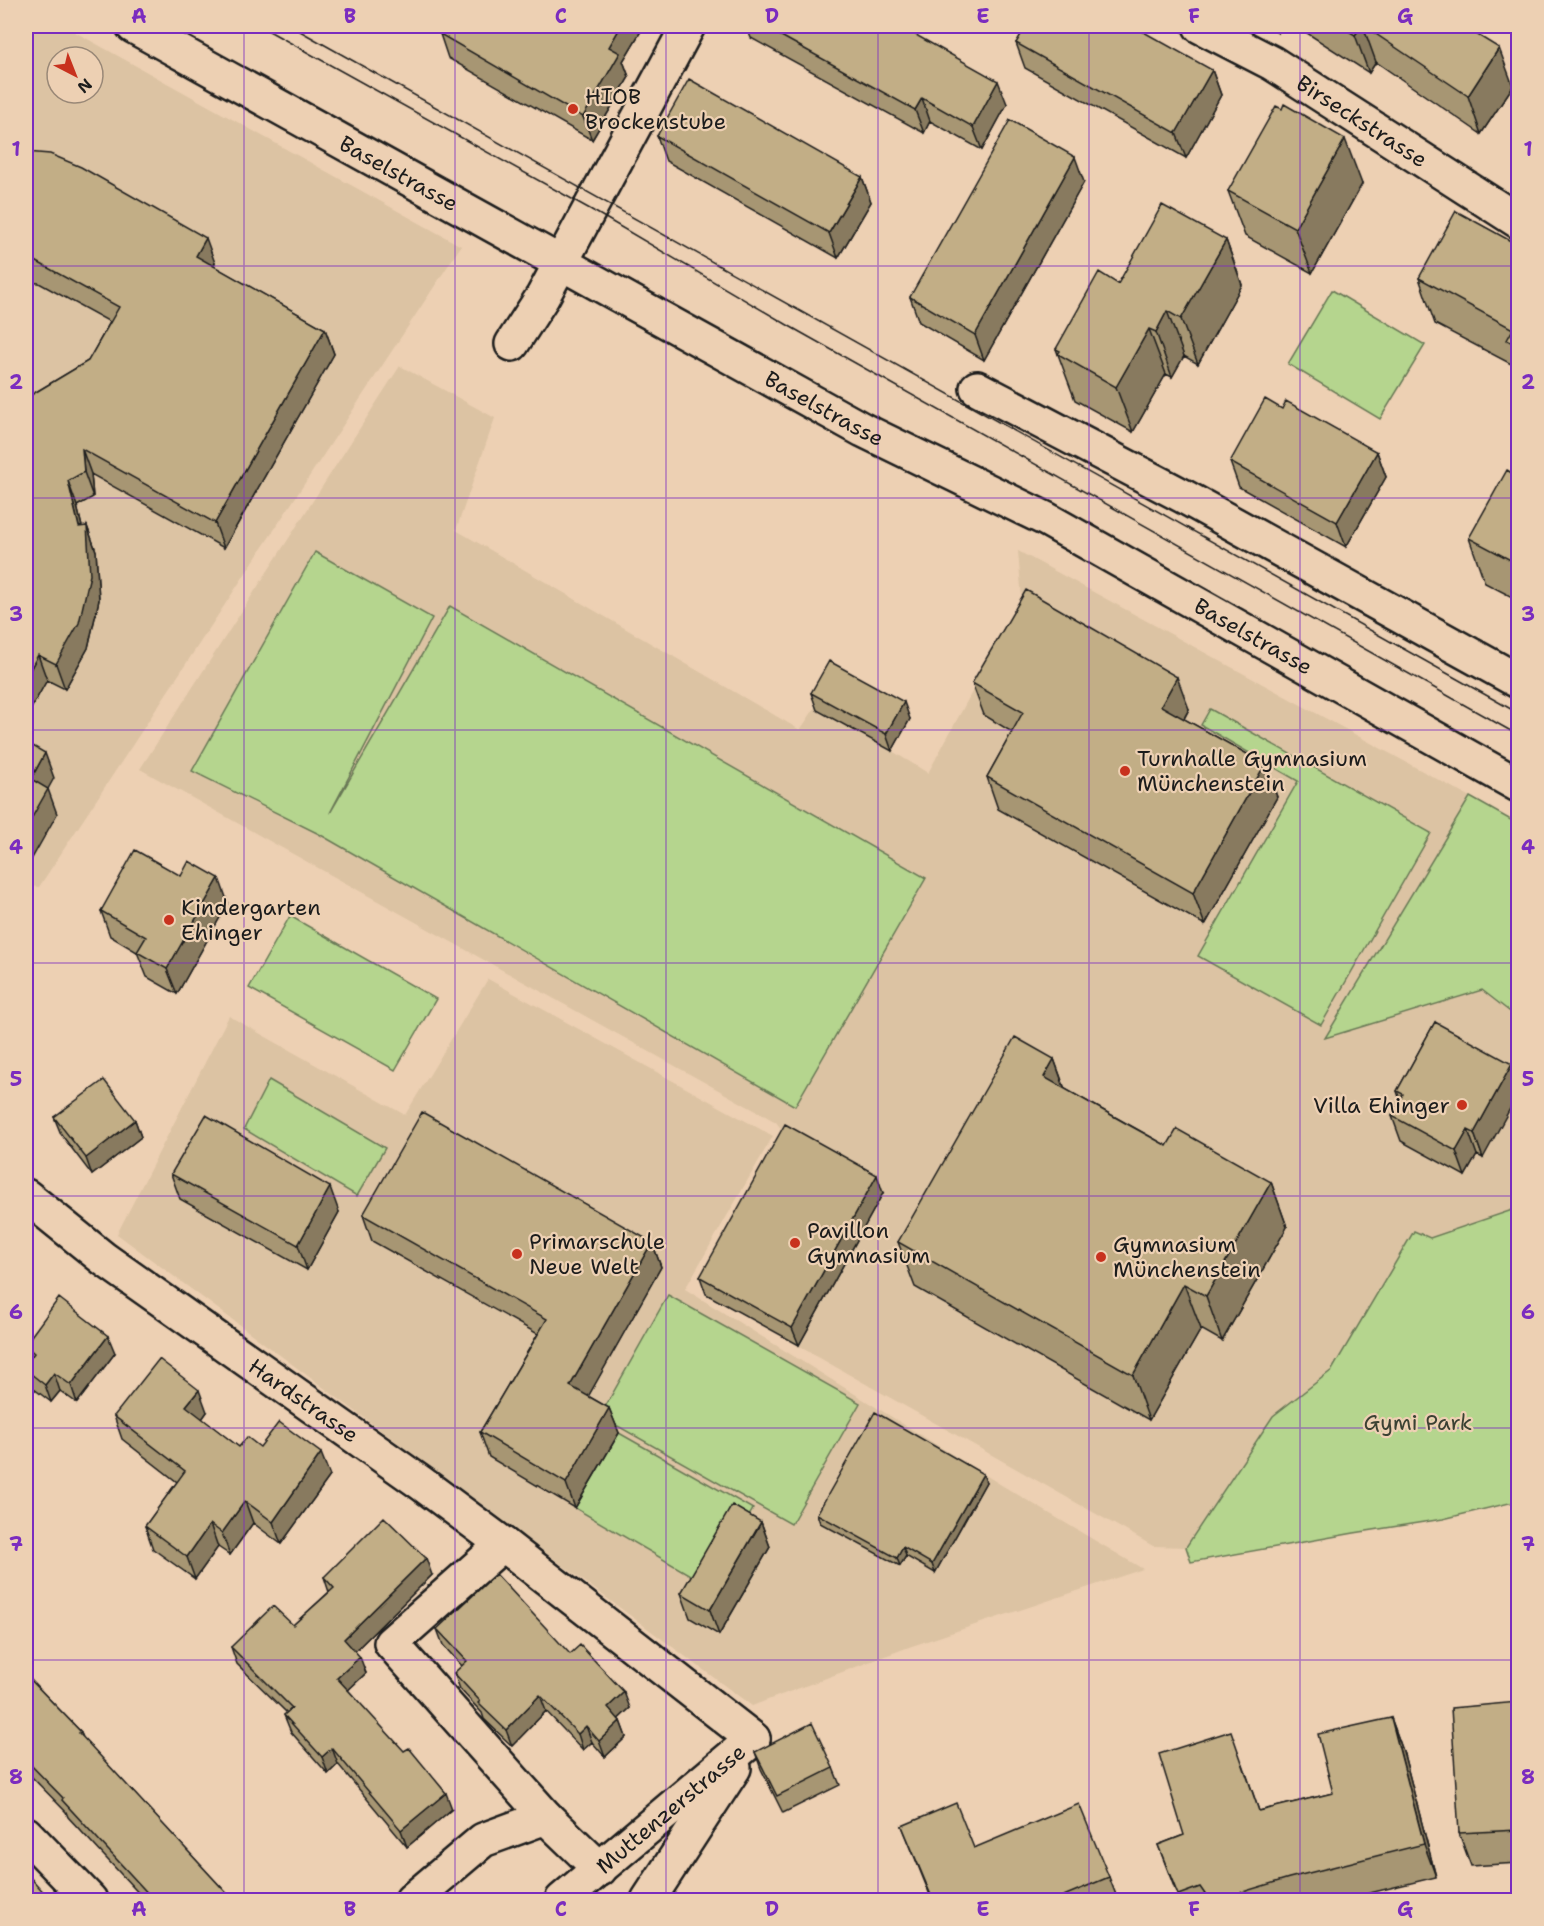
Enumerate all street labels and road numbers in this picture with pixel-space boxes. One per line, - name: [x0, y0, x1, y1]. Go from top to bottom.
- street label: Birseckstrasse: [1291, 68, 1433, 174]
- street label: Baselstrasse: [334, 129, 464, 218]
- street label: Baselstrasse: [760, 364, 889, 452]
- street label: Baselstrasse: [1189, 591, 1318, 681]
- street label: Hardstrasse: [243, 1351, 365, 1449]
- street label: Muttenzerstrasse: [590, 1737, 751, 1880]

